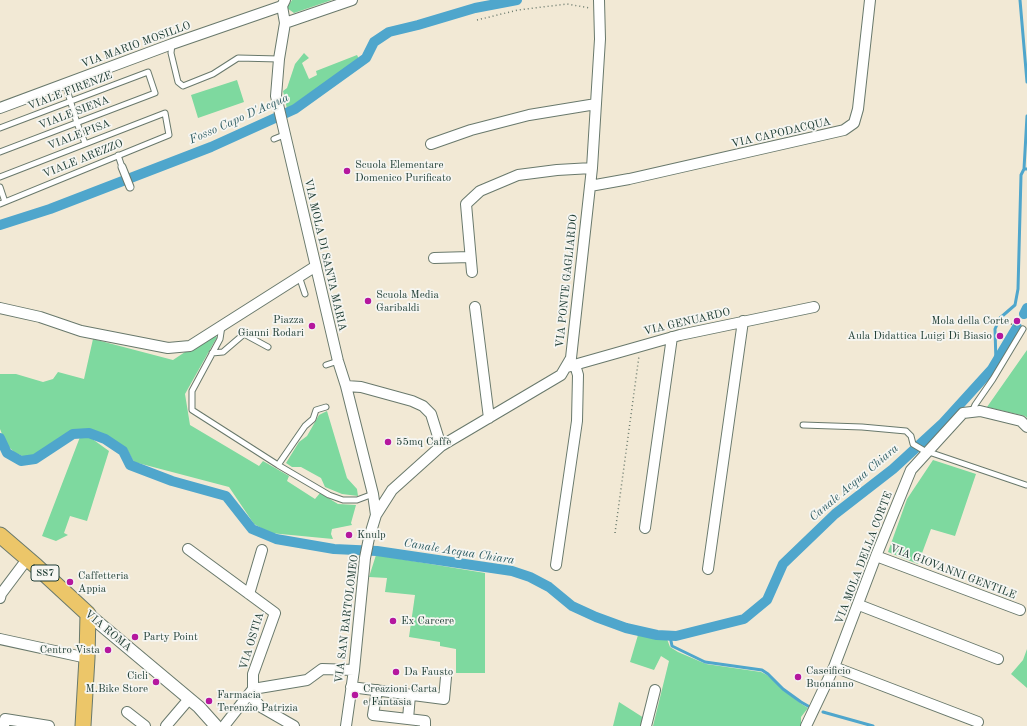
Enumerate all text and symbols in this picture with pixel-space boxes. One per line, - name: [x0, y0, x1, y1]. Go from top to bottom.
- street label: VIA MARIO MOSILLO: [80, 19, 192, 71]
- street label: VIALE FIRENZE: [26, 69, 114, 113]
- water label: Fosso Capo D'Acqua: [187, 91, 291, 147]
- street label: VIALE SIENA: [37, 93, 111, 133]
- street label: VIA CAPODACQUA: [730, 115, 832, 151]
- street label: VIALE PISA: [46, 117, 112, 153]
- street label: VIALE AREZZO: [41, 137, 125, 181]
- place label: Scuola Elementare Domenico Purificato: [355, 158, 451, 184]
- marker: Scuola Elementare Domenico Purificato: [342, 166, 352, 176]
- street label: VIA MOLA DI SANTA MARIA: [301, 177, 349, 333]
- street label: VIA PONTE GAGLIARDO: [553, 214, 581, 348]
- place label: Scuola Media Garibaldi: [376, 288, 439, 314]
- marker: Scuola Media Garibaldi: [363, 296, 373, 306]
- street label: VIA GENUARDO: [642, 306, 732, 338]
- place label: Piazza Gianni Rodari: [238, 313, 304, 339]
- place label: Mola della Corte: [931, 314, 1009, 328]
- marker: Mola della Corte: [1012, 316, 1022, 326]
- marker: Piazza Gianni Rodari: [307, 321, 317, 331]
- place label: Aula Didattica Luigi Di Biasio: [848, 329, 992, 343]
- marker: Aula Didattica Luigi Di Biasio: [995, 331, 1005, 341]
- place label: 55mq Caffè: [396, 435, 451, 449]
- marker: 55mq Caffè: [383, 437, 393, 447]
- water label: Canale Acqua Chiara: [806, 441, 902, 525]
- street label: VIA MOLA DELLA CORTE: [833, 490, 895, 626]
- place label: Knulp: [357, 528, 386, 542]
- marker: Knulp: [344, 530, 354, 540]
- water label: Canale Acqua Chiara: [403, 536, 515, 568]
- street label: VIA GIOVANNI GENTILE: [888, 542, 1018, 602]
- street label: VIA SAN BARTOLOMEO: [333, 554, 361, 684]
- road number: SS7: [31, 565, 59, 581]
- place label: Caffetteria Appia: [78, 569, 129, 595]
- marker: Caffetteria Appia: [65, 577, 75, 587]
- street label: VIA ROMA: [82, 607, 134, 655]
- street label: VIA OSTIA: [237, 611, 267, 671]
- place label: Ex Carcere: [401, 614, 454, 628]
- marker: Ex Carcere: [388, 616, 398, 626]
- place label: Party Point: [143, 630, 198, 644]
- marker: Party Point: [130, 632, 140, 642]
- place label: Centro Vista: [40, 643, 100, 657]
- marker: Centro Vista: [103, 645, 113, 655]
- place label: Caseificio Buonanno: [806, 664, 854, 690]
- place label: Da Fausto: [404, 665, 453, 679]
- marker: Da Fausto: [391, 667, 401, 677]
- place label: Cicli M.Bike Store: [86, 669, 148, 695]
- marker: Caseificio Buonanno: [793, 672, 803, 682]
- marker: Cicli M.Bike Store: [151, 677, 161, 687]
- place label: Creazioni Carta e Fantasia: [363, 682, 437, 708]
- place label: Farmacia Terenzio Patrizia: [217, 688, 298, 714]
- marker: Creazioni Carta e Fantasia: [350, 690, 360, 700]
- marker: Farmacia Terenzio Patrizia: [204, 696, 214, 706]

